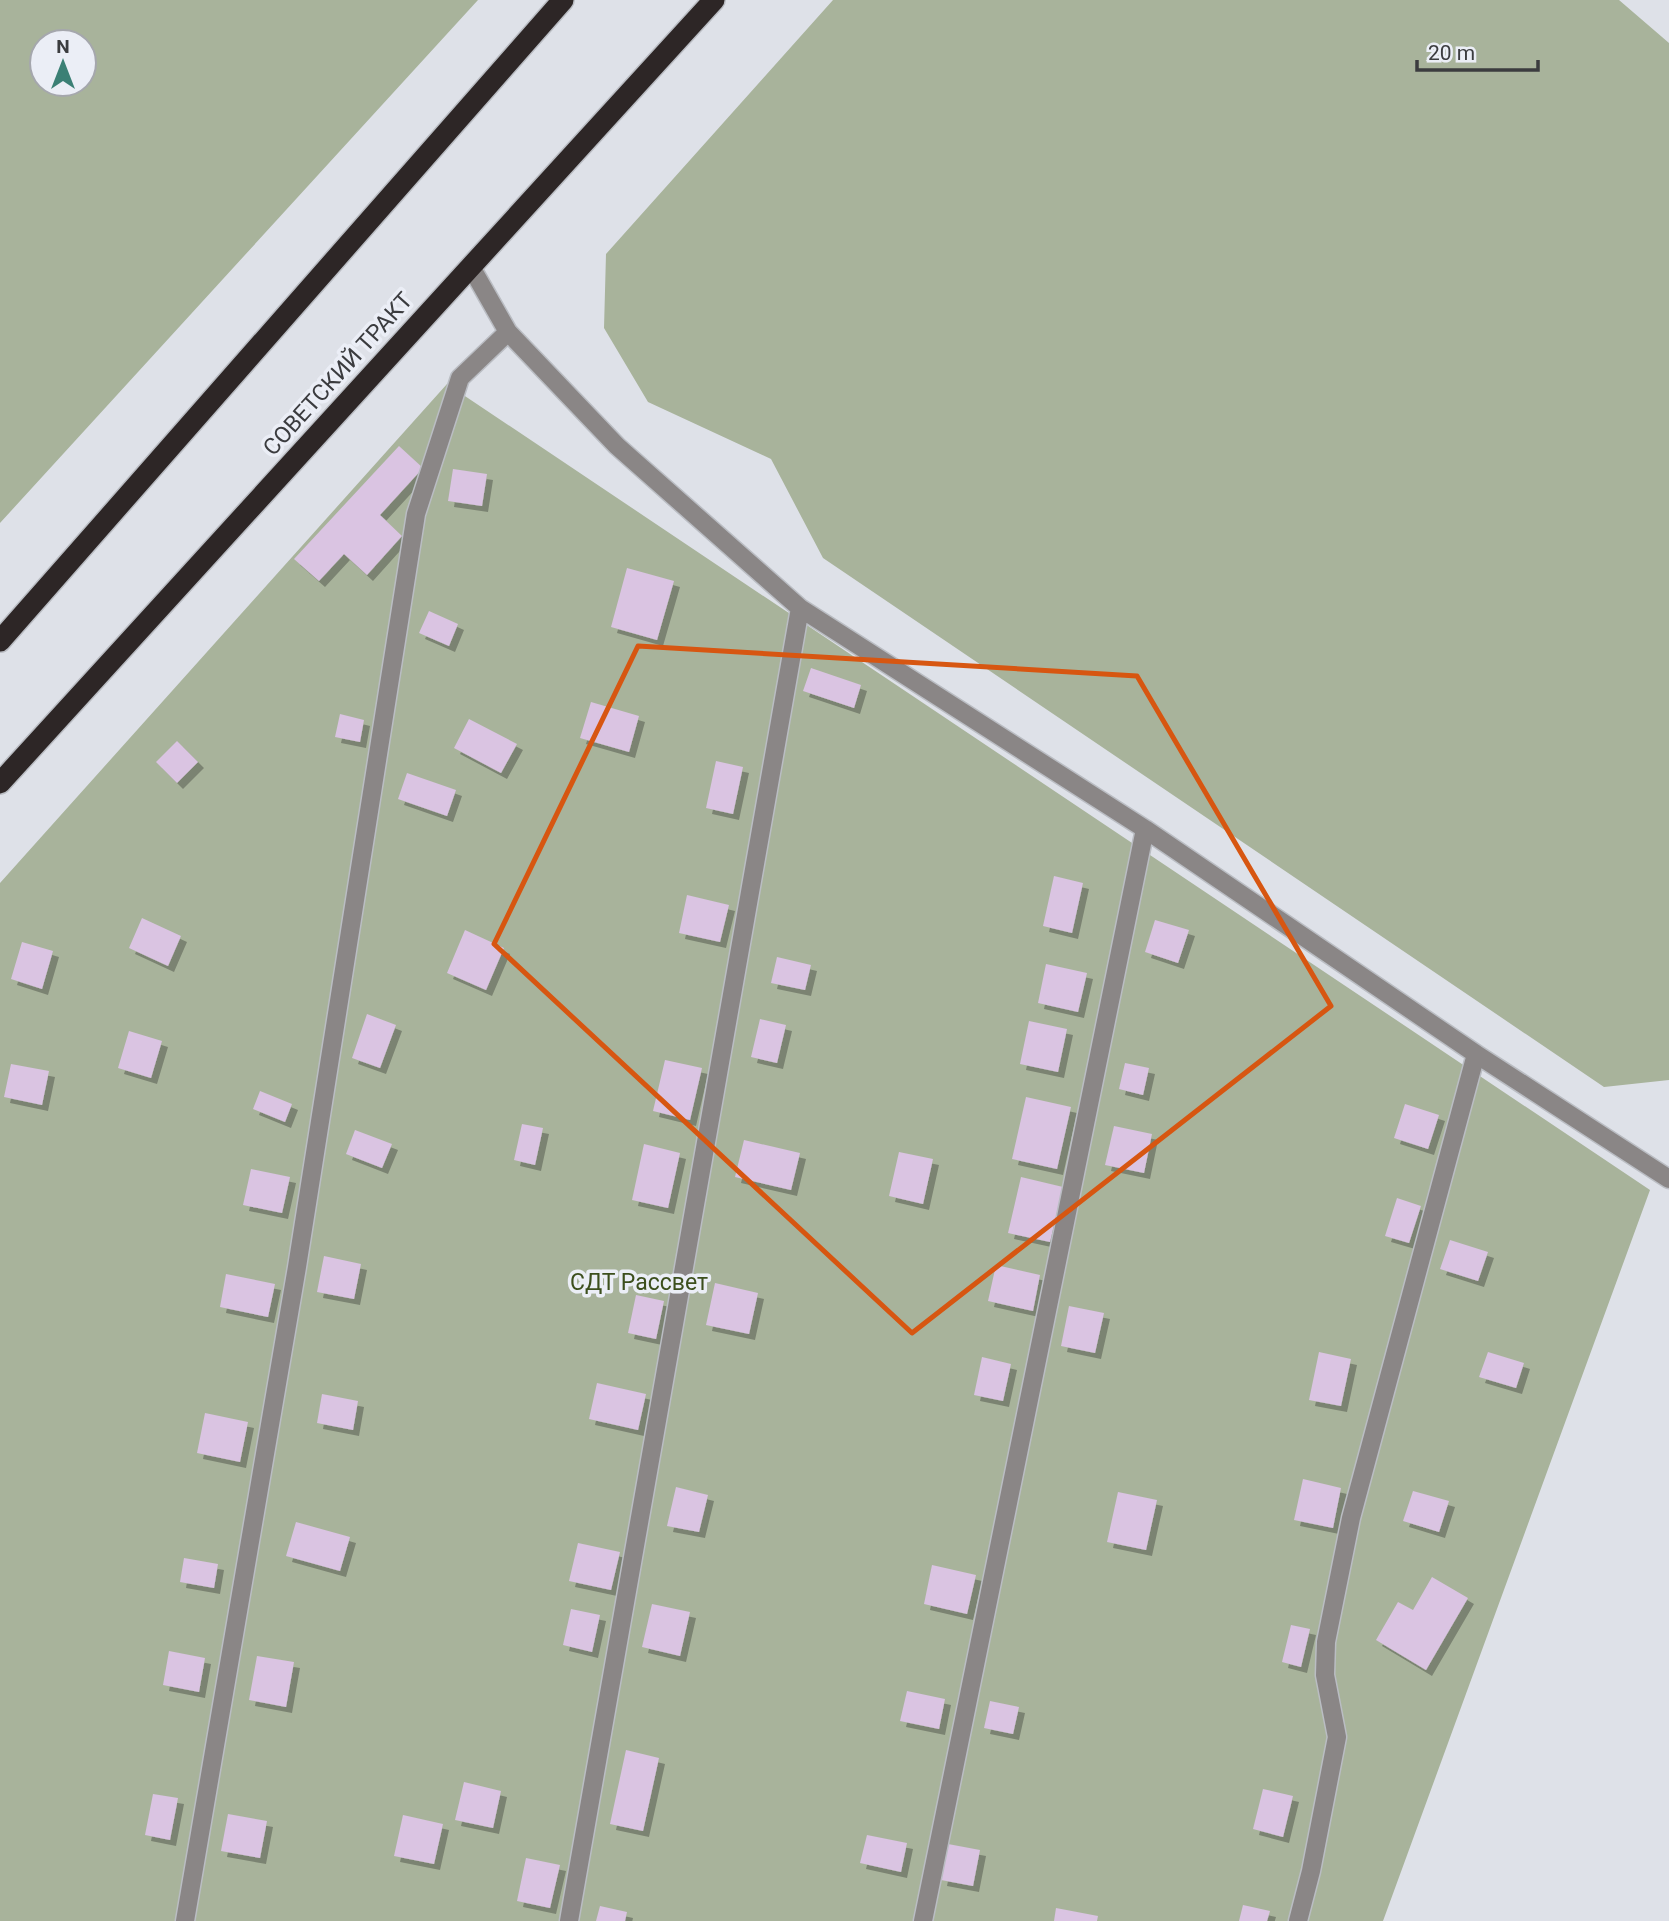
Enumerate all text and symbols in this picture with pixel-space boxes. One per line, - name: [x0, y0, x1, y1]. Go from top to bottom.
- north arrow: [28, 28, 98, 98]
- scale bar: [1417, 28, 1538, 72]
- text: N: [56, 35, 70, 58]
- text: 20 m: [1428, 41, 1475, 65]
- street label: СОВЕТСКИЙ ТРАКТ: [257, 286, 418, 461]
- park label: СДТ Рассвет: [570, 1269, 708, 1296]

